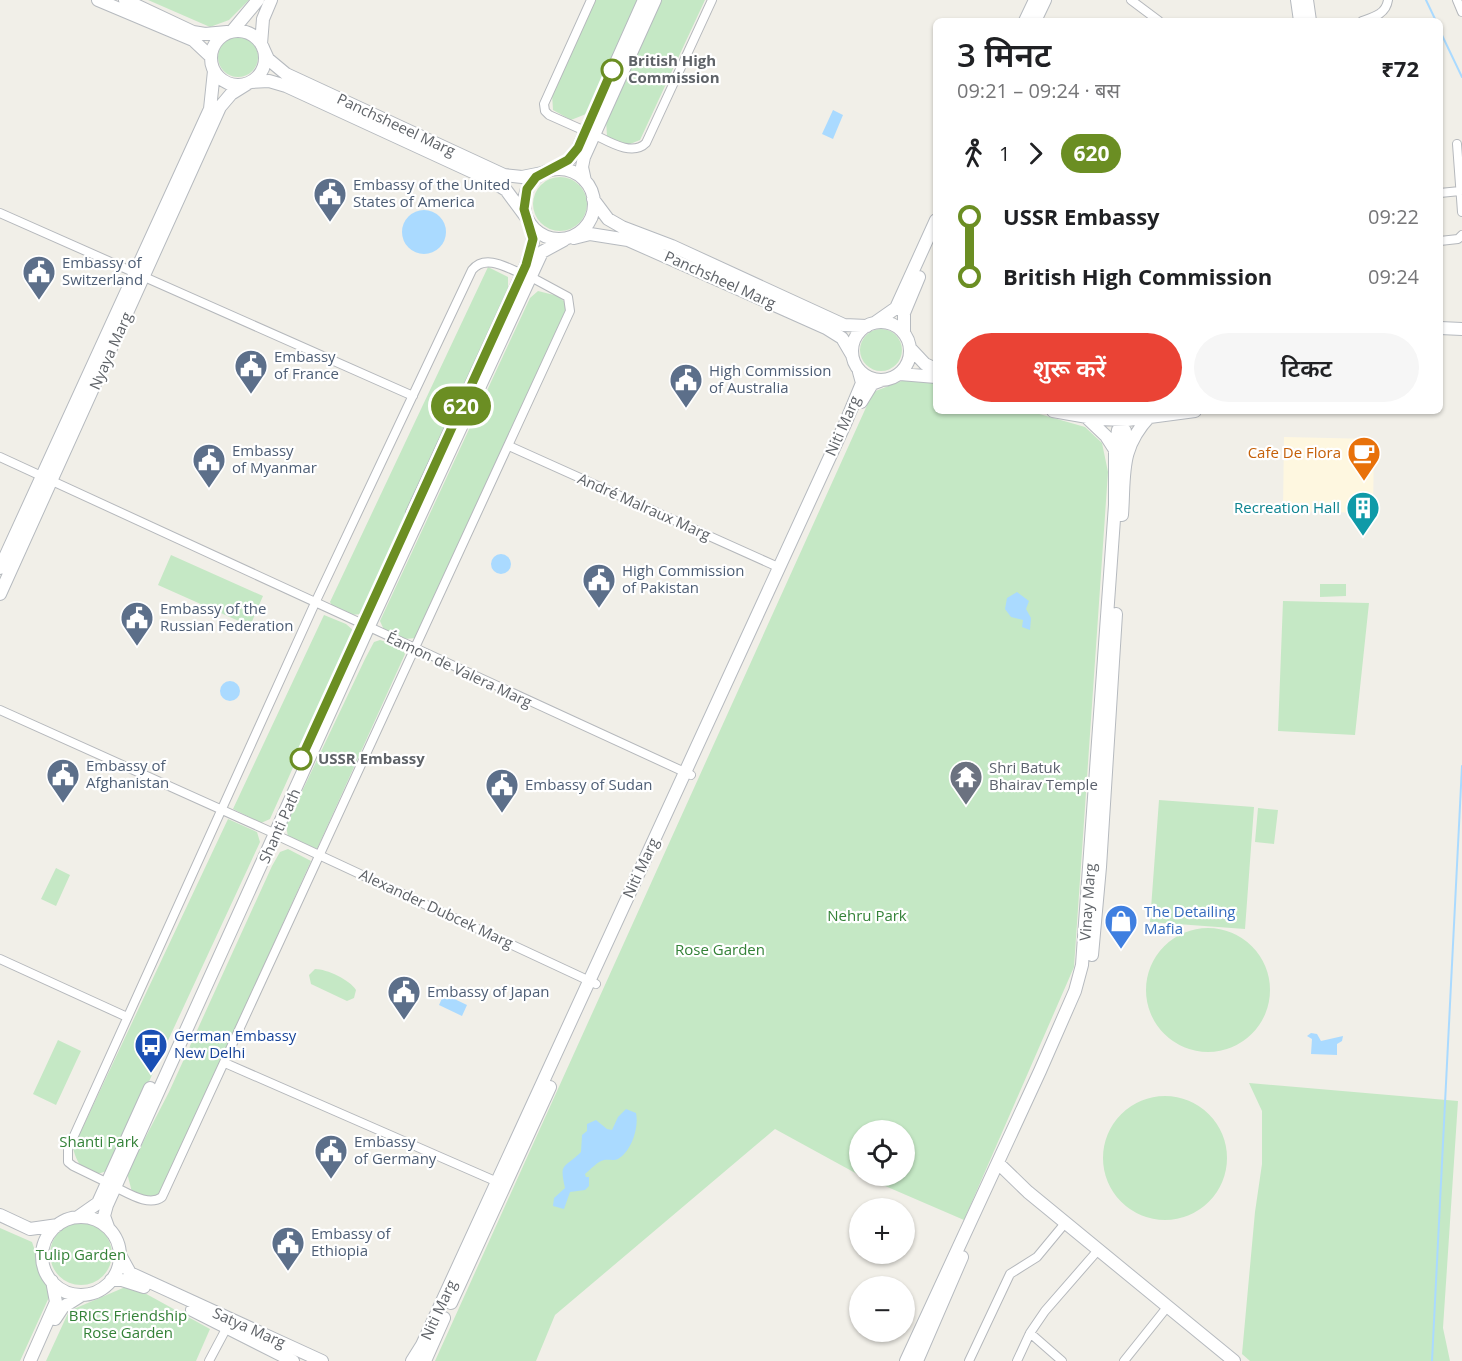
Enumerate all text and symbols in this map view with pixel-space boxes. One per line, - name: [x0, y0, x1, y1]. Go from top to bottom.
- text: 3 मिनट: [957, 32, 1051, 77]
- place label: British High Commission: [628, 50, 720, 87]
- text: ₹72: [1381, 53, 1419, 83]
- marker: British High Commission: [601, 59, 623, 81]
- text: 09:21 – 09:24 · बस: [957, 77, 1120, 104]
- street label: Panchsheeel Marg: [334, 88, 459, 160]
- icon: walk: [957, 137, 990, 170]
- icon: forward: [1019, 137, 1052, 170]
- text: 620: [1073, 139, 1109, 167]
- text: 1: [999, 140, 1010, 167]
- place label: Embassy of the United States of America: [353, 174, 510, 211]
- public building icon: Embassy of the United States of America: [312, 176, 348, 223]
- text: USSR Embassy: [1003, 201, 1160, 231]
- text: 09:22: [1368, 203, 1419, 230]
- street label: Panchsheel Marg: [662, 246, 779, 313]
- place label: Embassy of Switzerland: [62, 252, 143, 289]
- public building icon: Embassy of Switzerland: [21, 254, 57, 301]
- text: British High Commission: [1003, 261, 1272, 291]
- text: 09:24: [1368, 263, 1419, 290]
- street label: Nyaya Marg: [84, 309, 136, 393]
- button: शुरू करें: [957, 333, 1182, 402]
- button: टिकट: [1194, 333, 1419, 402]
- place label: Embassy of France: [274, 346, 339, 383]
- public building icon: Embassy of France: [233, 348, 269, 395]
- place label: High Commission of Australia: [709, 360, 831, 397]
- public building icon: High Commission of Australia: [668, 362, 704, 409]
- line badge: 620: [426, 386, 496, 426]
- text: 620: [443, 392, 479, 420]
- street label: Niti Marg: [820, 392, 864, 459]
- cafe icon: Cafe De Flora: [1346, 435, 1382, 482]
- place label: Embassy of Myanmar: [232, 440, 317, 477]
- public building icon: Embassy of Myanmar: [191, 442, 227, 489]
- place label: Cafe De Flora: [1248, 442, 1341, 462]
- street label: André Malraux Marg: [575, 468, 714, 544]
- building icon: Recreation Hall: [1345, 490, 1381, 537]
- place label: Recreation Hall: [1234, 497, 1340, 517]
- place label: High Commission of Pakistan: [622, 560, 744, 597]
- public building icon: High Commission of Pakistan: [581, 562, 617, 609]
- place label: Embassy of the Russian Federation: [160, 598, 294, 635]
- public building icon: Embassy of the Russian Federation: [119, 600, 155, 647]
- street label: Éamon de Valera Marg: [384, 627, 535, 712]
- marker: USSR Embassy: [290, 748, 312, 770]
- place label: USSR Embassy: [318, 748, 425, 768]
- place label: Embassy of Afghanistan: [86, 755, 169, 792]
- public building icon: Embassy of Afghanistan: [45, 757, 81, 804]
- place label: Shri Batuk Bhairav Temple: [989, 757, 1098, 794]
- temple icon: Shri Batuk Bhairav Temple: [948, 759, 984, 806]
- public building icon: Embassy of Sudan: [484, 767, 520, 814]
- place label: Embassy of Sudan: [525, 774, 653, 794]
- street label: Shanti Path: [254, 785, 304, 866]
- street label: Niti Marg: [617, 834, 663, 901]
- street label: Vinay Marg: [1074, 862, 1100, 941]
- street label: Alexander Dubcek Marg: [356, 864, 517, 953]
- place label: The Detailing Mafia: [1144, 901, 1235, 938]
- shop icon: The Detailing Mafia: [1103, 903, 1139, 950]
- park label: Nehru Park: [827, 905, 907, 925]
- park label: Rose Garden: [675, 939, 765, 959]
- public building icon: Embassy of Japan: [386, 974, 422, 1021]
- place label: Embassy of Japan: [427, 981, 549, 1001]
- place label: German Embassy New Delhi: [174, 1025, 297, 1062]
- bus stop icon: German Embassy New Delhi: [133, 1027, 169, 1074]
- map controls: [849, 1120, 915, 1342]
- button: locate: [849, 1120, 915, 1186]
- park label: Shanti Park: [59, 1131, 139, 1151]
- place label: Embassy of Germany: [354, 1131, 437, 1168]
- public building icon: Embassy of Germany: [313, 1133, 349, 1180]
- button: +: [849, 1198, 915, 1264]
- place label: Embassy of Ethiopia: [311, 1223, 391, 1260]
- public building icon: Embassy of Ethiopia: [270, 1225, 306, 1272]
- park label: Tulip Garden: [36, 1244, 126, 1264]
- street label: Niti Marg: [415, 1276, 461, 1343]
- button: −: [849, 1276, 915, 1342]
- street label: Satya Marg: [210, 1302, 289, 1352]
- park label: BRICS Friendship Rose Garden: [69, 1305, 187, 1342]

